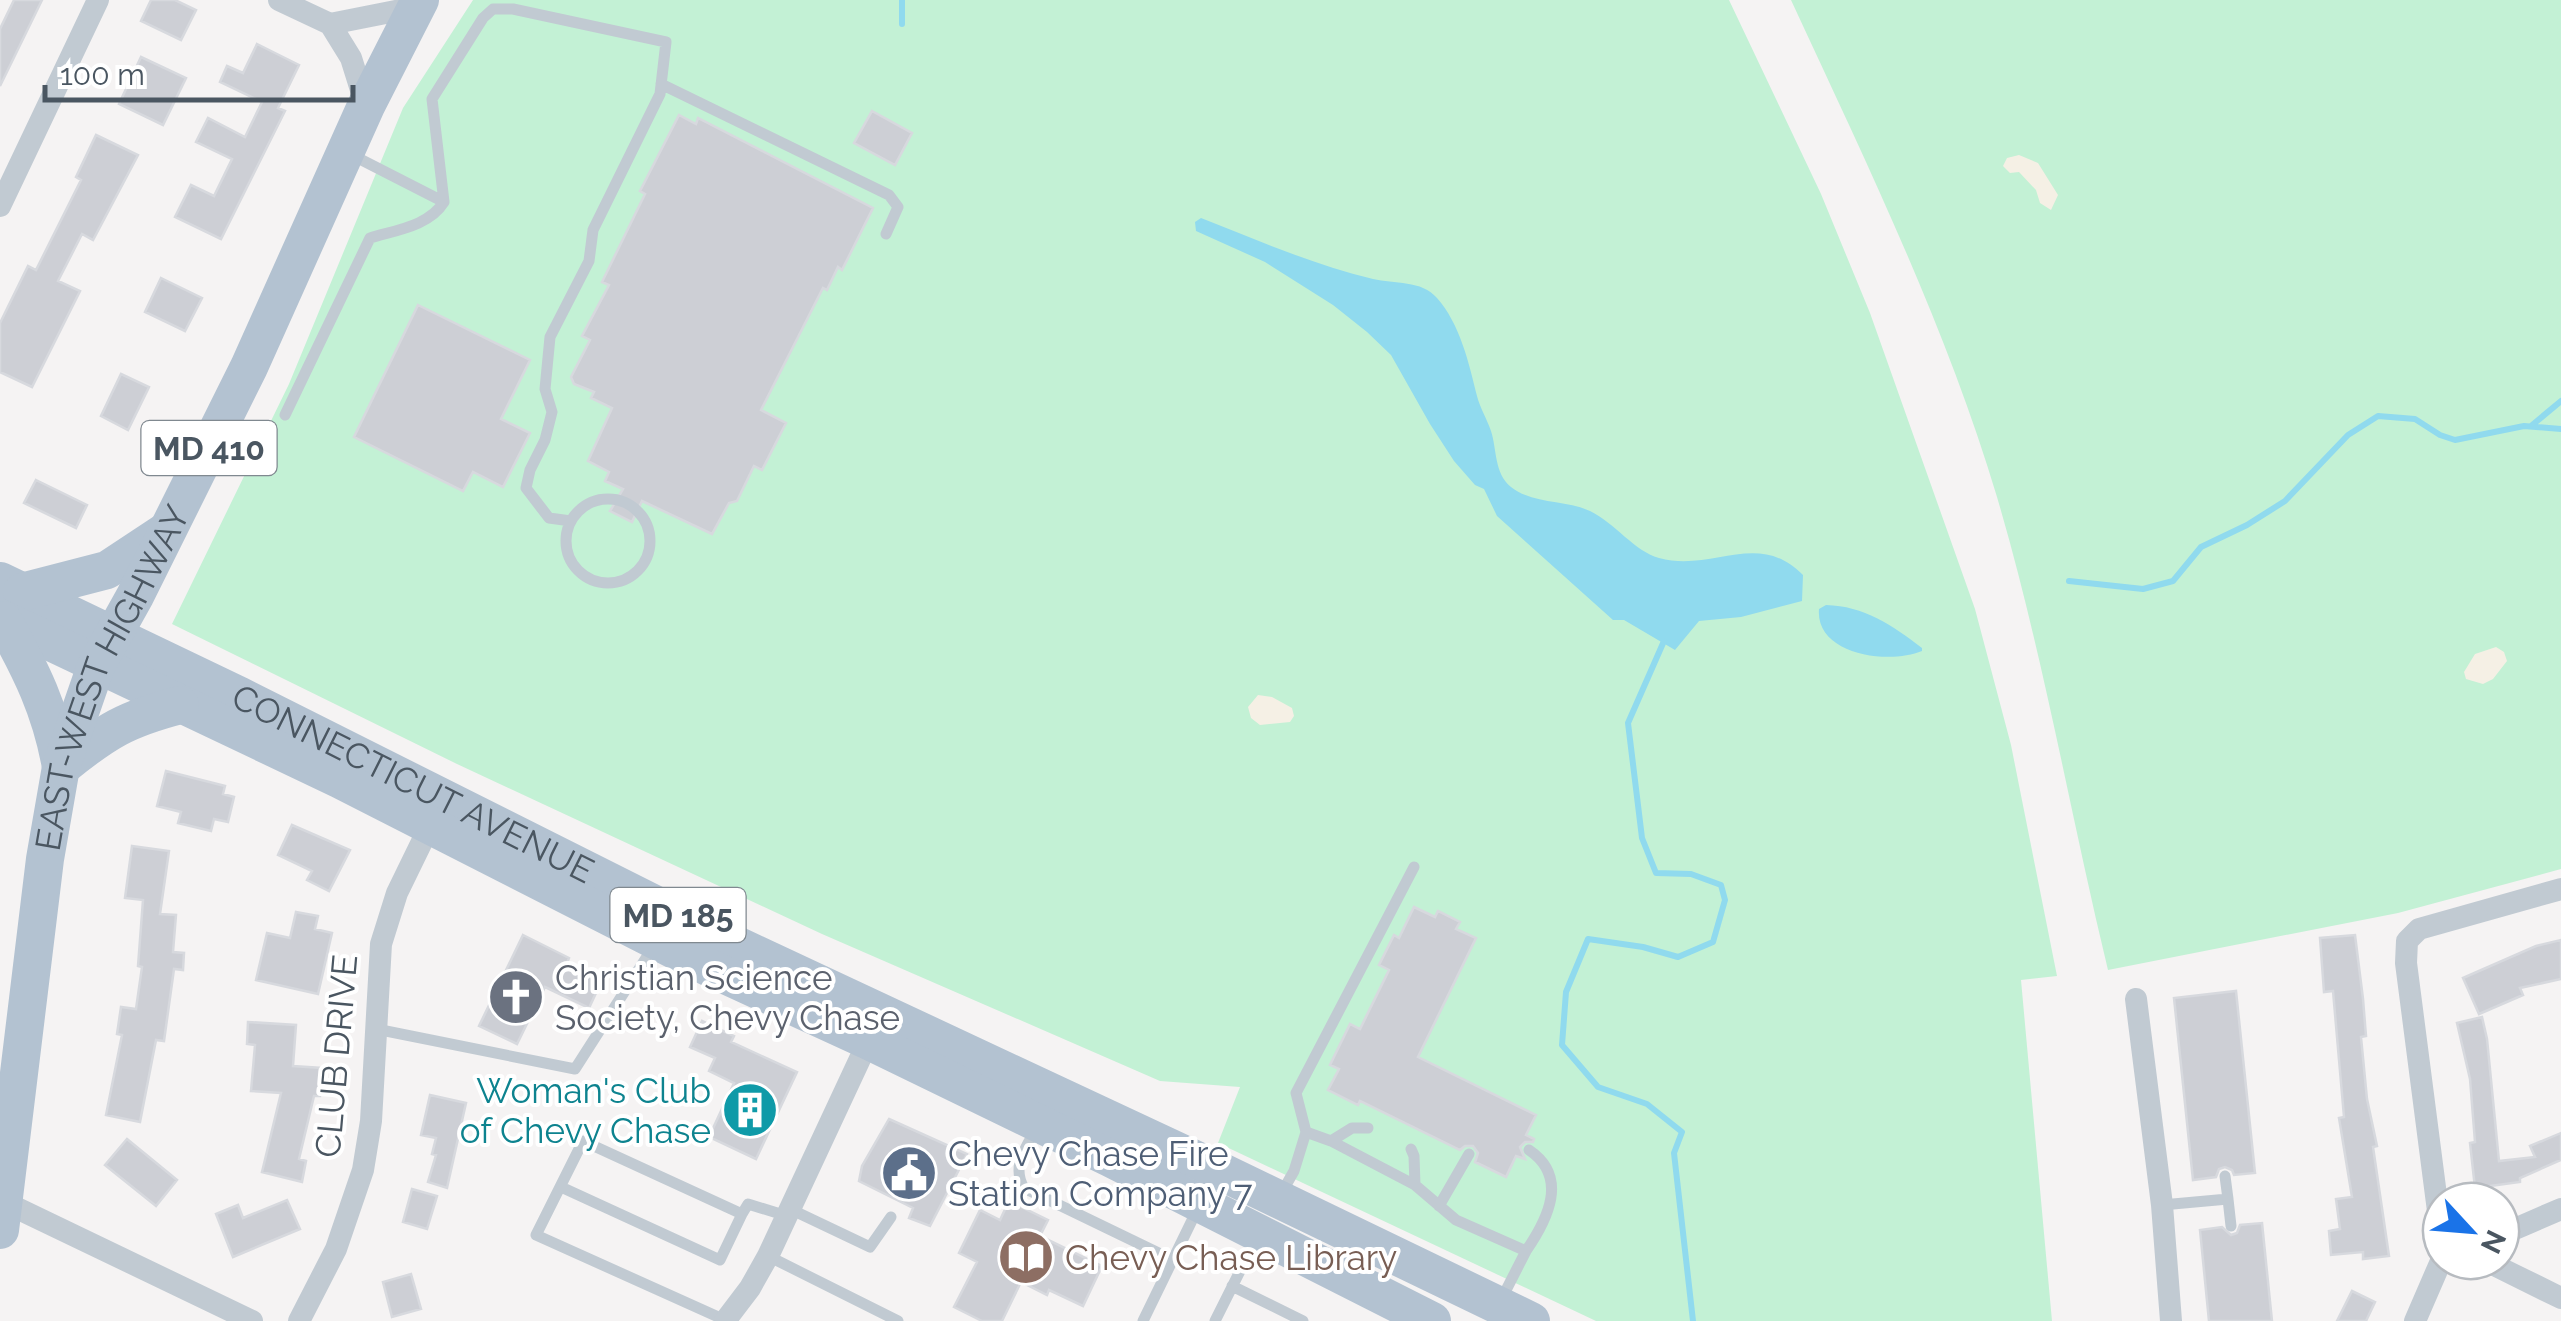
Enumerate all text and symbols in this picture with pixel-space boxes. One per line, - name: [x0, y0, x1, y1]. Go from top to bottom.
- scale bar: [45, 40, 352, 102]
- text: 100 m: [60, 57, 145, 92]
- road number: MD 410: [142, 421, 276, 475]
- street label: EAST-WEST HIGHWAY: [26, 498, 198, 854]
- street label: CONNECTICUT AVENUE: [226, 675, 601, 891]
- road number: MD 185: [610, 888, 746, 942]
- street label: CLUB DRIVE: [307, 953, 365, 1159]
- place label: Christian Science Society, Chevy Chase: [555, 957, 900, 1038]
- church icon: Christian Science Society, Chevy Chase: [486, 967, 546, 1027]
- place label: Woman's Club of Chevy Chase: [460, 1070, 711, 1151]
- building icon: Woman's Club of Chevy Chase: [720, 1080, 780, 1140]
- place label: Chevy Chase Fire Station Company 7: [948, 1133, 1253, 1214]
- public building icon: Chevy Chase Fire Station Company 7: [879, 1143, 939, 1203]
- north arrow: [2421, 1181, 2521, 1281]
- text: N: [2474, 1225, 2513, 1259]
- library icon: Chevy Chase Library: [996, 1227, 1056, 1287]
- place label: Chevy Chase Library: [1065, 1237, 1397, 1278]

